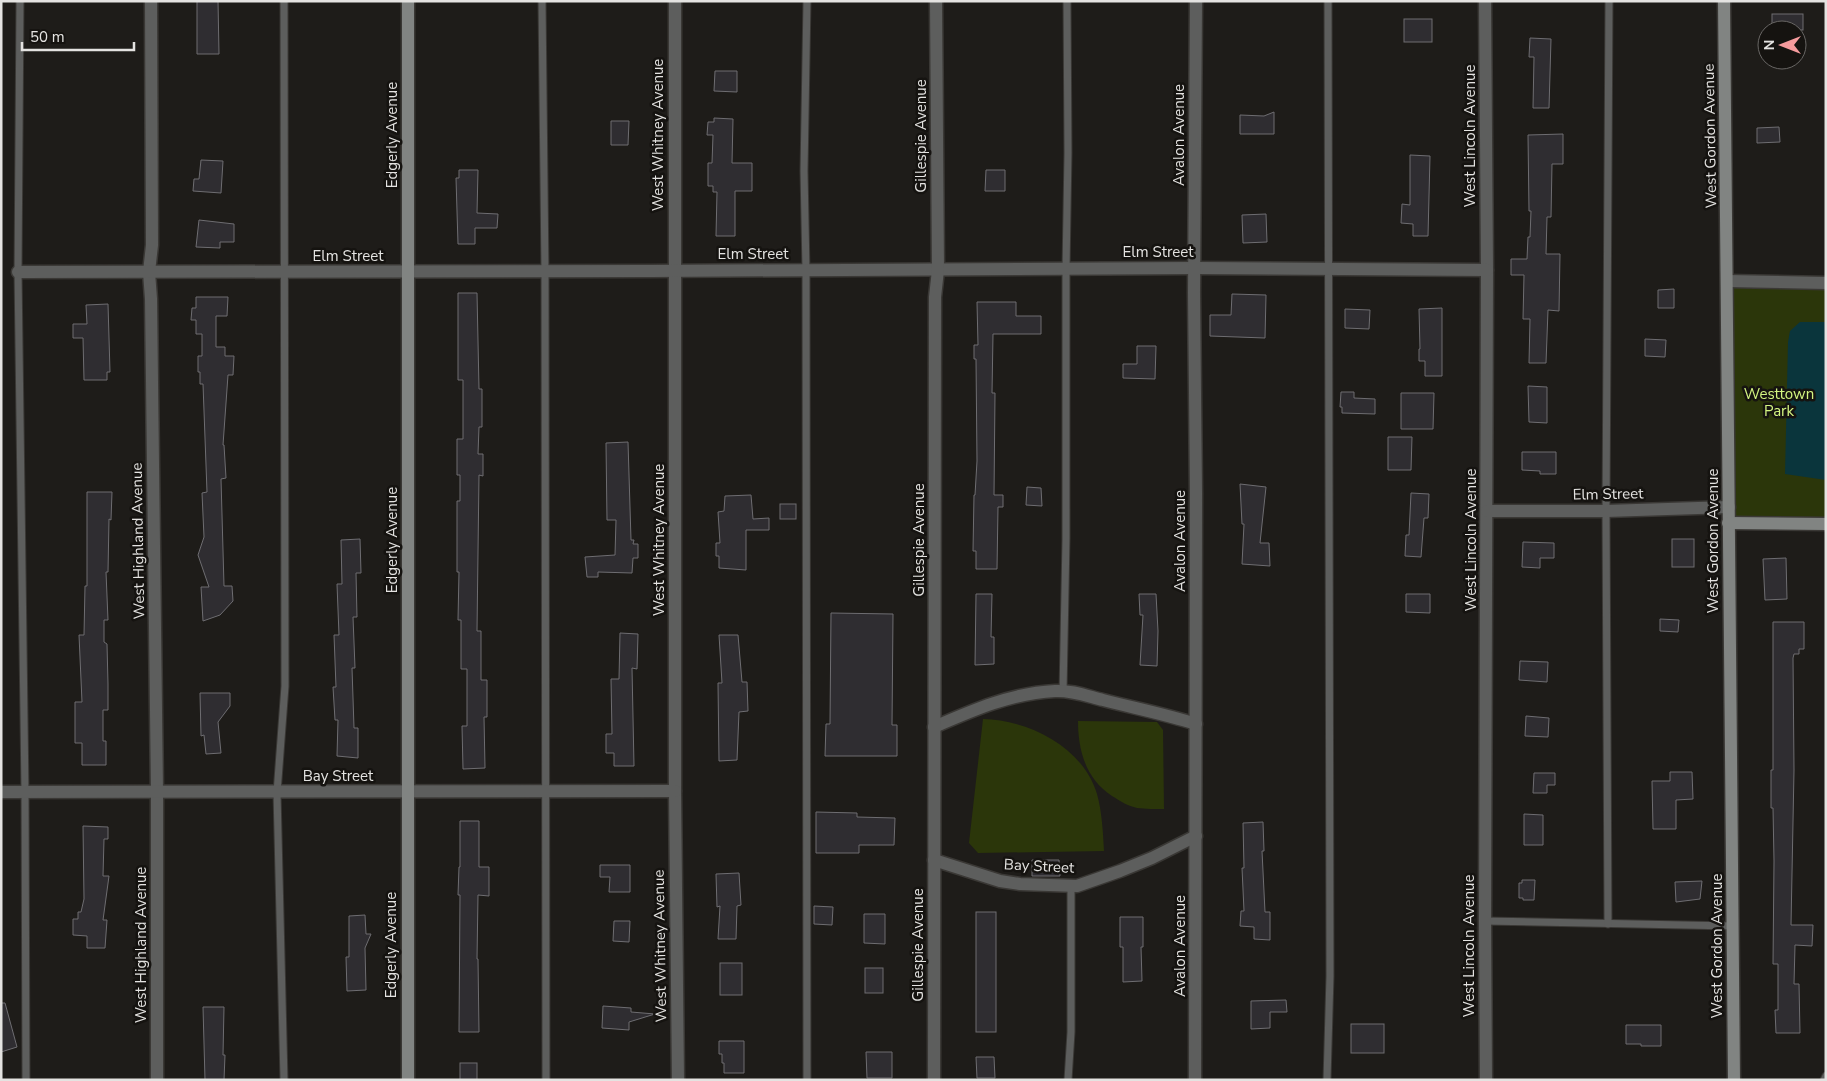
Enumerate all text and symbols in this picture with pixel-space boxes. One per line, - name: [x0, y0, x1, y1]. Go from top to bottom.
- scale bar: [22, 20, 135, 52]
- north arrow: [1757, 20, 1807, 70]
- text: 50 m: [30, 27, 65, 47]
- text: N: [1760, 40, 1779, 50]
- street label: West Whitney Avenue: [648, 59, 668, 211]
- street label: West Gordon Avenue: [1699, 63, 1721, 209]
- street label: West Lincoln Avenue: [1460, 64, 1480, 208]
- street label: Gillespie Avenue: [911, 79, 931, 193]
- street label: Edgerly Avenue: [382, 82, 402, 188]
- street label: Avalon Avenue: [1169, 84, 1189, 186]
- street label: Elm Street: [1123, 242, 1194, 262]
- street label: Elm Street: [718, 244, 789, 264]
- street label: Elm Street: [313, 246, 384, 266]
- park label: Westtown Park: [1744, 384, 1814, 421]
- street label: West Highland Avenue: [127, 463, 149, 619]
- street label: West Whitney Avenue: [649, 464, 669, 616]
- street label: West Lincoln Avenue: [1461, 468, 1481, 612]
- street label: West Gordon Avenue: [1703, 469, 1723, 613]
- street label: Gillespie Avenue: [909, 483, 929, 597]
- street label: Elm Street: [1572, 483, 1644, 505]
- street label: Edgerly Avenue: [382, 487, 402, 593]
- street label: Avalon Avenue: [1170, 490, 1190, 592]
- street label: Bay Street: [303, 766, 374, 786]
- street label: Bay Street: [1003, 854, 1075, 878]
- street label: West Highland Avenue: [131, 867, 151, 1023]
- street label: West Whitney Avenue: [649, 870, 671, 1022]
- street label: West Lincoln Avenue: [1459, 874, 1479, 1018]
- street label: West Gordon Avenue: [1707, 874, 1727, 1018]
- street label: Gillespie Avenue: [908, 888, 928, 1002]
- street label: Edgerly Avenue: [381, 892, 401, 998]
- street label: Avalon Avenue: [1170, 895, 1190, 997]

